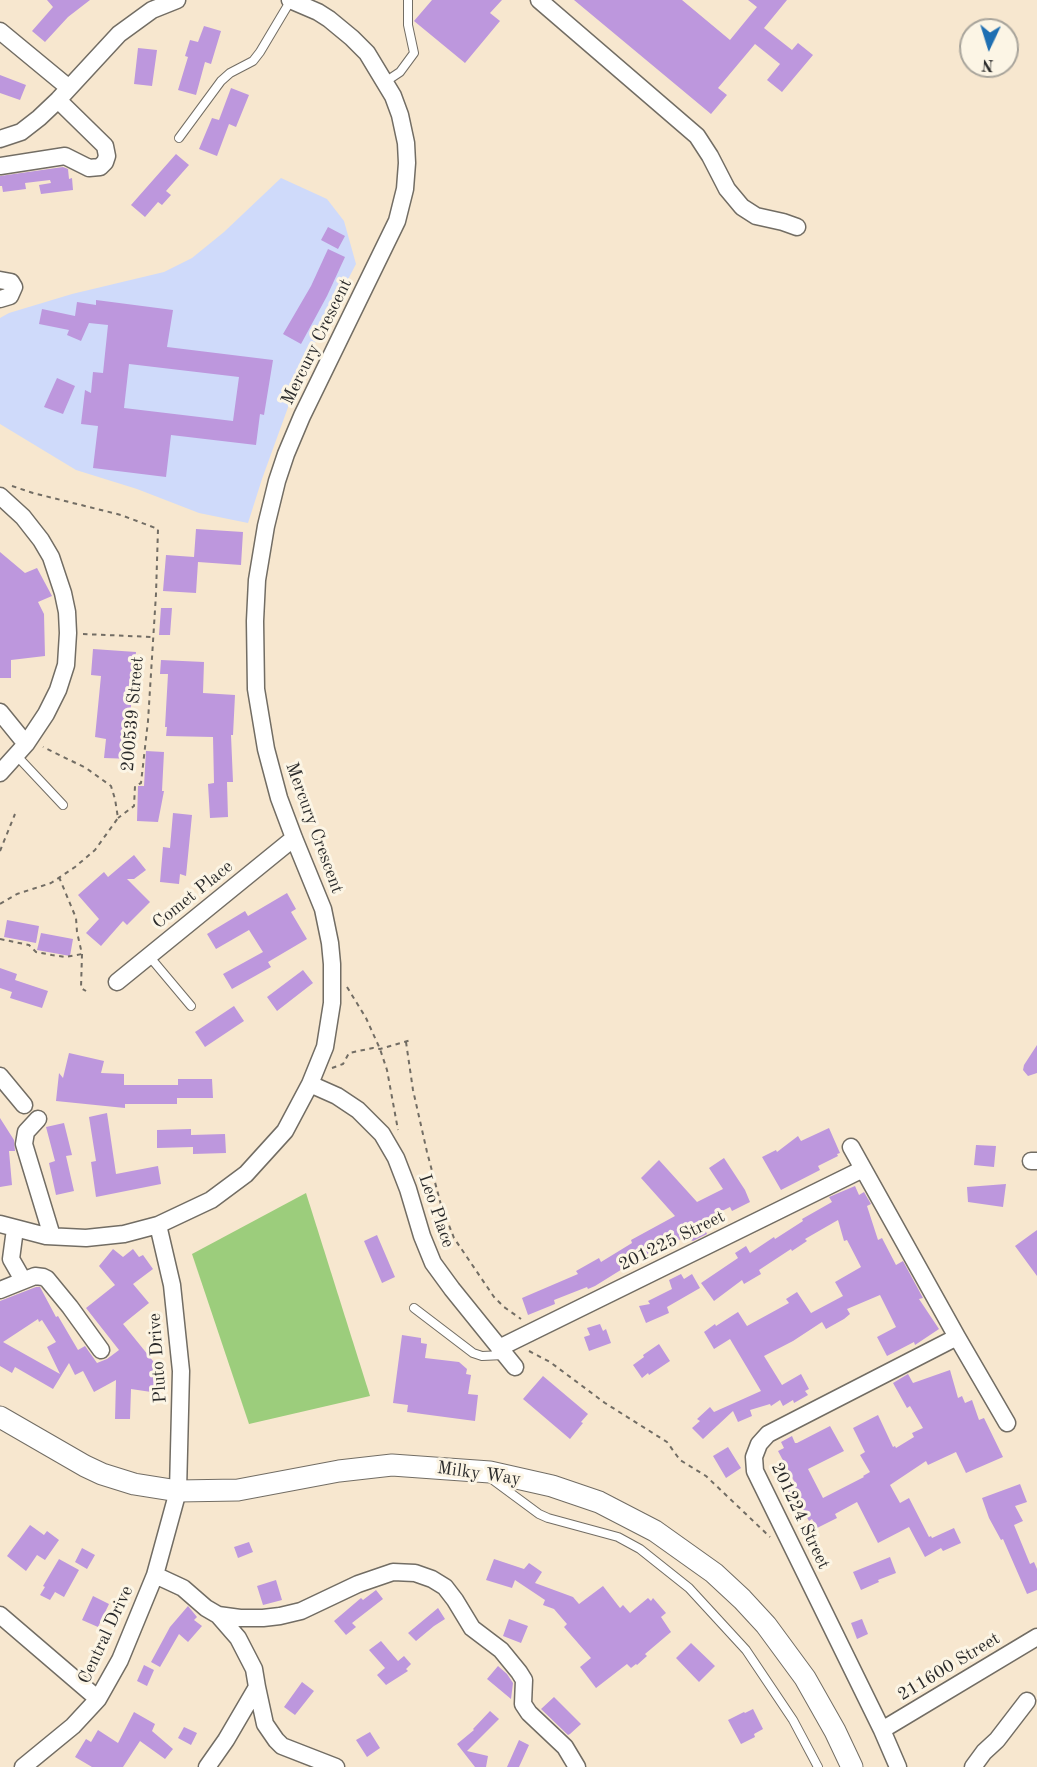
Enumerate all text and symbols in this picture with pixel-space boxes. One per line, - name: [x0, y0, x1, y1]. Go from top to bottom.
- north arrow: [959, 18, 1019, 78]
- text: N: [981, 56, 995, 72]
- street label: Mercury Crescent: [277, 275, 357, 409]
- street label: 200539 Street: [117, 656, 149, 772]
- street label: Mercury Crescent: [280, 760, 348, 896]
- street label: Comet Place: [149, 856, 237, 934]
- street label: Leo Place: [413, 1171, 459, 1251]
- street label: 201225 Street: [615, 1206, 729, 1276]
- street label: Pluto Drive: [144, 1312, 172, 1404]
- street label: Milky Way: [436, 1457, 522, 1491]
- street label: 201224 Street: [766, 1459, 834, 1573]
- street label: Central Drive: [74, 1583, 138, 1687]
- street label: 211600 Street: [894, 1628, 1004, 1706]

